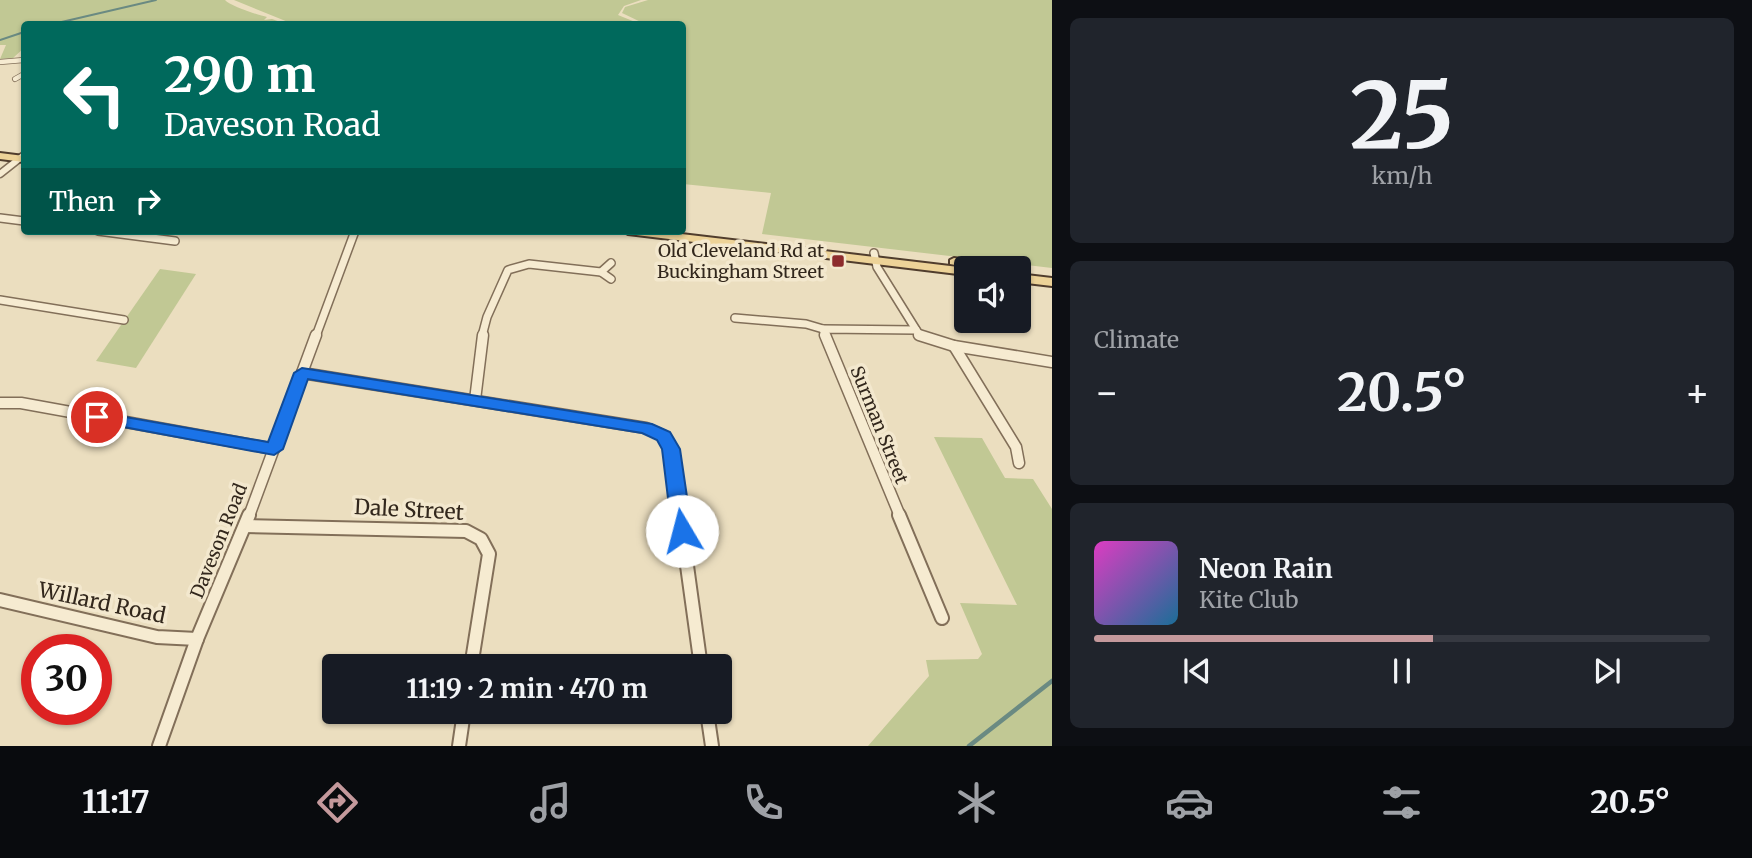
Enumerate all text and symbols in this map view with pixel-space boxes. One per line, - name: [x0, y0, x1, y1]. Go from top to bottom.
- text: 290 m: [164, 44, 316, 105]
- icon: left: [49, 49, 140, 140]
- text: 25: [1350, 58, 1454, 173]
- text: Daveson Road: [164, 105, 381, 145]
- text: km/h: [1372, 161, 1432, 190]
- icon: right: [129, 182, 167, 220]
- text: Then: [49, 185, 115, 218]
- place label: Old Cleveland Rd at Buckingham Street: [657, 239, 824, 283]
- marker: Old Cleveland Rd at Buckingham Street: [830, 253, 846, 269]
- map controls: [954, 256, 1031, 333]
- button: sound: [954, 256, 1031, 333]
- text: Climate: [1094, 325, 1179, 354]
- text: 20.5°: [1337, 360, 1467, 425]
- street label: Surman Street: [845, 363, 914, 487]
- text: −: [1094, 369, 1119, 416]
- text: +: [1685, 369, 1710, 416]
- pin: [67, 387, 127, 447]
- icon: arrive: [78, 398, 116, 436]
- street label: Daveson Road: [185, 480, 252, 602]
- street label: Dale Street: [354, 493, 465, 526]
- position arrow: [645, 494, 719, 568]
- text: Neon Rain: [1199, 552, 1333, 585]
- street label: Willard Road: [35, 576, 168, 629]
- text: Kite Club: [1199, 585, 1298, 614]
- speed limit sign: 30: [21, 634, 112, 725]
- icon: previous: [1178, 652, 1216, 690]
- icon: pause: [1383, 652, 1421, 690]
- icon: next: [1588, 652, 1626, 690]
- text: 11:19 · 2 min · 470 m: [406, 672, 648, 705]
- icon: directions: [313, 778, 362, 827]
- icon: music: [526, 778, 575, 827]
- icon: phone: [739, 778, 788, 827]
- icon: climate: [952, 778, 1001, 827]
- icon: car: [1165, 778, 1214, 827]
- icon: filters: [1377, 778, 1426, 827]
- text: 11:17: [82, 782, 150, 822]
- text: 20.5°: [1590, 782, 1670, 822]

